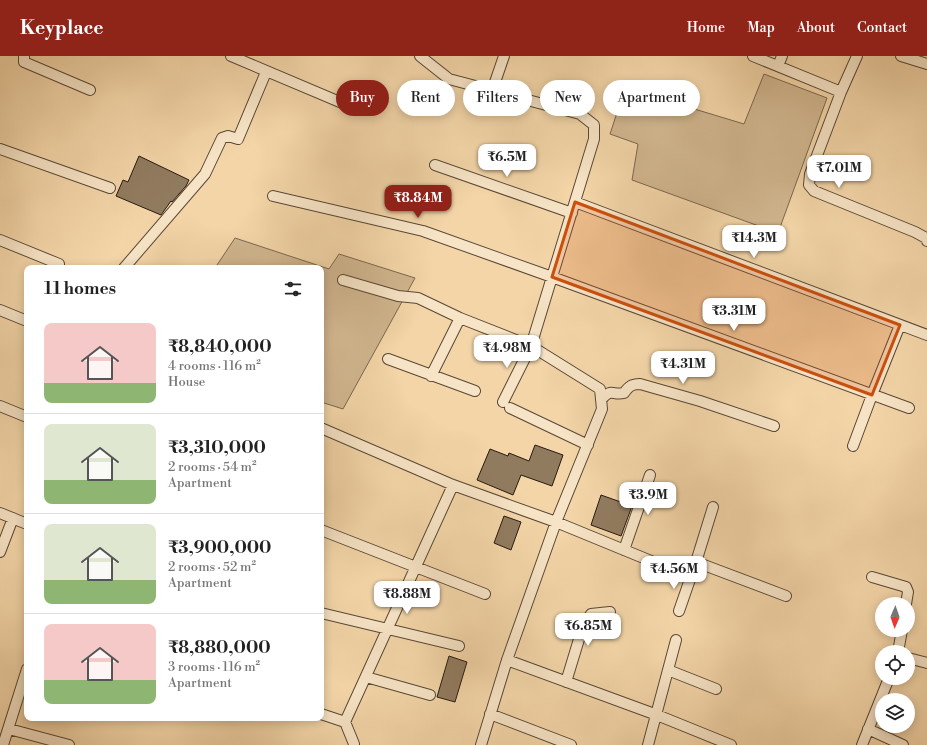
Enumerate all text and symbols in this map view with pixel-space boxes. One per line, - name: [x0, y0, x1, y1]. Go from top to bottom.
- text: Keyplace: [20, 16, 104, 40]
- text: Home: [687, 19, 725, 37]
- text: Map: [747, 19, 775, 37]
- text: About: [797, 19, 835, 37]
- text: Contact: [857, 19, 907, 37]
- chip: Buy: [336, 80, 389, 116]
- chip: Rent: [397, 80, 455, 116]
- chip: Filters: [463, 80, 532, 116]
- chip: New: [540, 80, 595, 116]
- chip: Apartment: [603, 80, 700, 116]
- pin: ₹6.5M: [479, 144, 535, 178]
- text: ₹6.5M: [487, 149, 527, 165]
- pin: ₹7.01M: [806, 155, 872, 189]
- text: ₹7.01M: [816, 160, 862, 176]
- pin: ₹8.84M: [385, 185, 451, 219]
- text: ₹8.84M: [394, 190, 442, 206]
- pin: ₹14.3M: [721, 225, 787, 259]
- text: ₹14.3M: [731, 230, 777, 246]
- text: 11 homes: [44, 278, 116, 300]
- icon: filters: [282, 278, 304, 300]
- pin: ₹3.31M: [701, 298, 767, 332]
- text: ₹3.31M: [711, 303, 757, 319]
- pin: ₹4.98M: [474, 335, 540, 369]
- text: ₹8,840,000: [168, 336, 272, 358]
- icon: home: [76, 339, 124, 387]
- text: ₹4.98M: [483, 340, 531, 356]
- pin: ₹4.31M: [650, 351, 716, 385]
- text: ₹4.31M: [660, 356, 706, 372]
- text: 4 rooms · 116 m²: [168, 358, 261, 374]
- text: House: [168, 374, 205, 390]
- text: ₹3,310,000: [168, 437, 266, 459]
- icon: home: [76, 440, 124, 488]
- text: 2 rooms · 54 m²: [168, 459, 257, 475]
- text: Apartment: [168, 475, 232, 491]
- pin: ₹3.9M: [620, 482, 676, 516]
- text: ₹3.9M: [628, 487, 668, 503]
- text: ₹3,900,000: [168, 537, 271, 559]
- icon: home: [76, 540, 124, 588]
- pin: ₹4.56M: [641, 556, 707, 590]
- text: 2 rooms · 52 m²: [168, 559, 256, 575]
- text: ₹4.56M: [650, 561, 698, 577]
- text: Apartment: [168, 575, 232, 591]
- pin: ₹8.88M: [374, 581, 440, 615]
- text: ₹8.88M: [383, 586, 431, 602]
- north arrow: [875, 597, 915, 637]
- map controls: [875, 597, 915, 733]
- pin: ₹6.85M: [555, 613, 621, 647]
- text: ₹6.85M: [564, 618, 612, 634]
- text: ₹8,880,000: [168, 637, 271, 659]
- icon: home: [76, 640, 124, 688]
- button: locate: [875, 645, 915, 685]
- text: 3 rooms · 116 m²: [168, 659, 260, 675]
- text: Apartment: [168, 675, 232, 691]
- button: layers: [875, 693, 915, 733]

